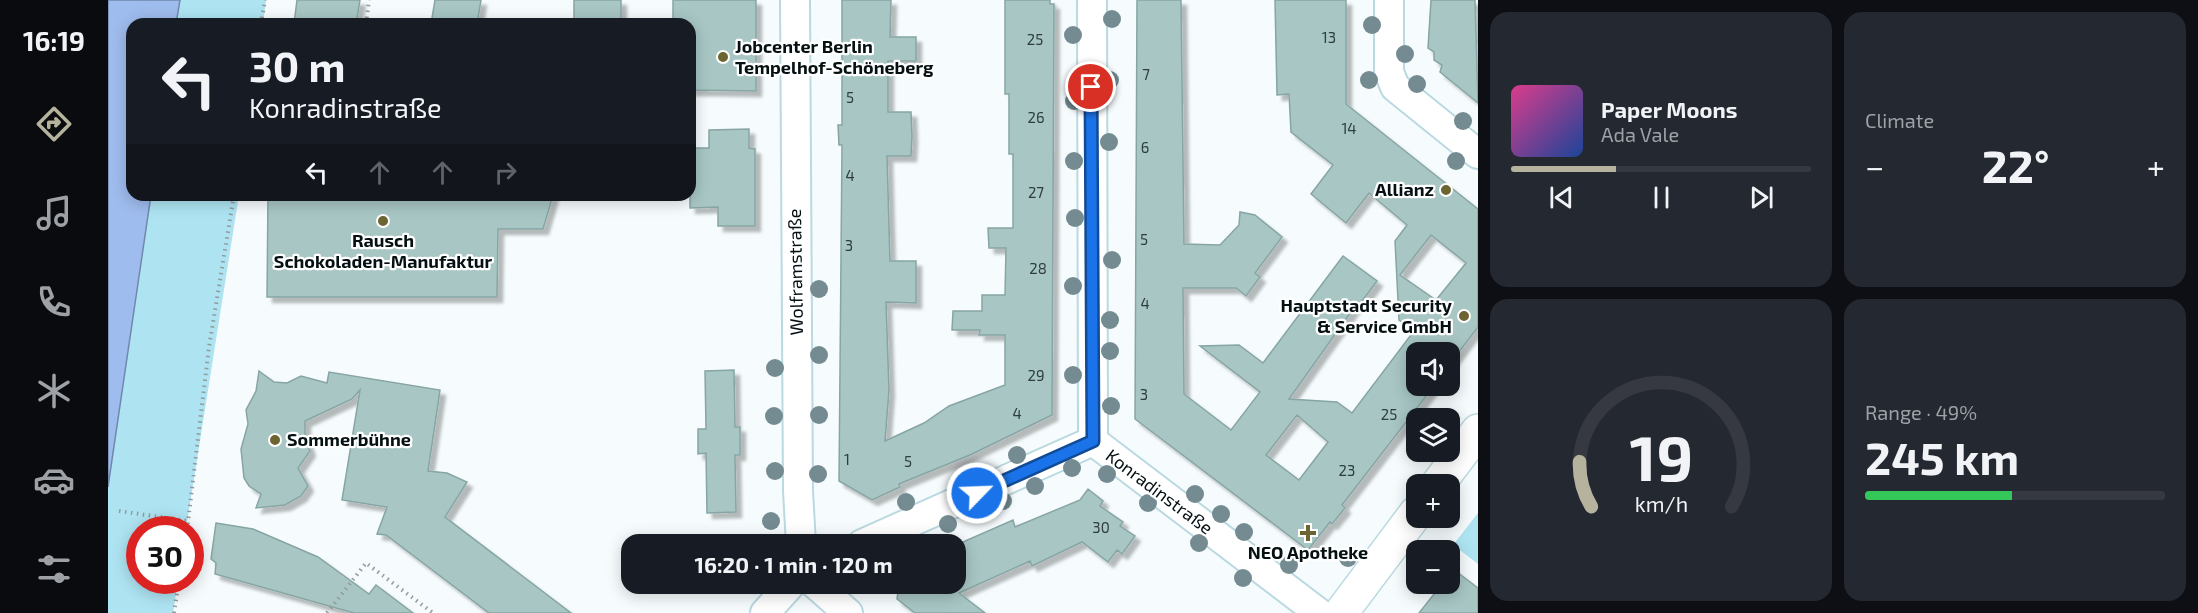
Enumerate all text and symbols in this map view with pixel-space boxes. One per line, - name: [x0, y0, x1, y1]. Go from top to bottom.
- text: 16:19: [23, 24, 85, 56]
- house number: 13: [1322, 28, 1336, 46]
- house number: 25: [1027, 30, 1043, 48]
- place label: Jobcenter Berlin Tempelhof-Schöneberg: [735, 35, 934, 78]
- text: 30 m: [249, 40, 345, 90]
- icon: left: [150, 42, 228, 120]
- marker: Jobcenter Berlin Tempelhof-Schöneberg: [716, 50, 730, 64]
- pin: [1065, 61, 1116, 112]
- house number: 7: [1142, 65, 1150, 83]
- icon: arrive: [1074, 70, 1107, 103]
- house number: 5: [846, 88, 854, 106]
- text: Konradinstraße: [249, 91, 442, 123]
- text: Paper Moons: [1601, 96, 1737, 122]
- icon: directions: [33, 103, 75, 145]
- house number: 26: [1027, 108, 1045, 126]
- text: Climate: [1865, 108, 1934, 132]
- house number: 14: [1341, 119, 1357, 137]
- text: Ada Vale: [1601, 122, 1679, 146]
- house number: 6: [1141, 138, 1149, 156]
- text: 22°: [1982, 138, 2049, 192]
- text: −: [1865, 146, 1884, 186]
- text: +: [2147, 146, 2165, 186]
- icon: left: [300, 156, 333, 189]
- icon: ahead: [363, 156, 396, 189]
- icon: ahead: [426, 156, 459, 189]
- icon: right: [489, 156, 522, 189]
- house number: 4: [845, 166, 855, 184]
- place label: Allianz: [1375, 178, 1434, 200]
- icon: previous: [1545, 181, 1578, 214]
- icon: pause: [1645, 181, 1678, 214]
- icon: next: [1745, 181, 1778, 214]
- house number: 27: [1028, 183, 1044, 201]
- marker: Allianz: [1439, 183, 1453, 197]
- icon: music: [33, 192, 75, 234]
- street label: Wolframstraße: [783, 208, 807, 336]
- marker: Rausch Schokoladen-Manufaktur: [376, 214, 390, 228]
- place label: Rausch Schokoladen-Manufaktur: [274, 229, 492, 272]
- house number: 5: [1140, 230, 1148, 248]
- house number: 3: [845, 236, 853, 254]
- house number: 28: [1029, 259, 1047, 277]
- icon: phone: [33, 281, 75, 323]
- house number: 4: [1140, 294, 1150, 312]
- place label: Hauptstadt Security & Service GmbH: [1280, 294, 1453, 337]
- marker: Hauptstadt Security & Service GmbH: [1457, 309, 1471, 323]
- map controls: [1406, 342, 1460, 594]
- button: sound: [1406, 342, 1460, 396]
- house number: 29: [1027, 366, 1045, 384]
- icon: climate: [33, 370, 75, 412]
- house number: 3: [1140, 385, 1148, 403]
- text: Range · 49%: [1865, 400, 1977, 424]
- house number: 4: [1012, 404, 1022, 422]
- house number: 25: [1381, 405, 1397, 423]
- button: layers: [1406, 408, 1460, 462]
- text: 19: [1629, 419, 1693, 494]
- place label: Sommerbühne: [287, 428, 411, 450]
- text: 245 km: [1865, 430, 2019, 484]
- marker: Sommerbühne: [268, 433, 282, 447]
- street label: Konradinstraße: [1102, 444, 1217, 539]
- house number: 1: [844, 450, 850, 468]
- house number: 5: [904, 452, 912, 470]
- icon: car: [33, 459, 75, 501]
- position arrow: [945, 461, 1009, 525]
- house number: 23: [1339, 461, 1355, 479]
- button: +: [1406, 474, 1460, 528]
- text: km/h: [1634, 491, 1688, 516]
- speed limit sign: 30: [126, 516, 204, 594]
- house number: 30: [1092, 518, 1110, 536]
- marker: NEO Apotheke: [1301, 526, 1315, 540]
- button: −: [1406, 540, 1460, 594]
- place label: NEO Apotheke: [1248, 541, 1368, 563]
- icon: filters: [33, 548, 75, 590]
- text: 16:20 · 1 min · 120 m: [694, 551, 893, 577]

